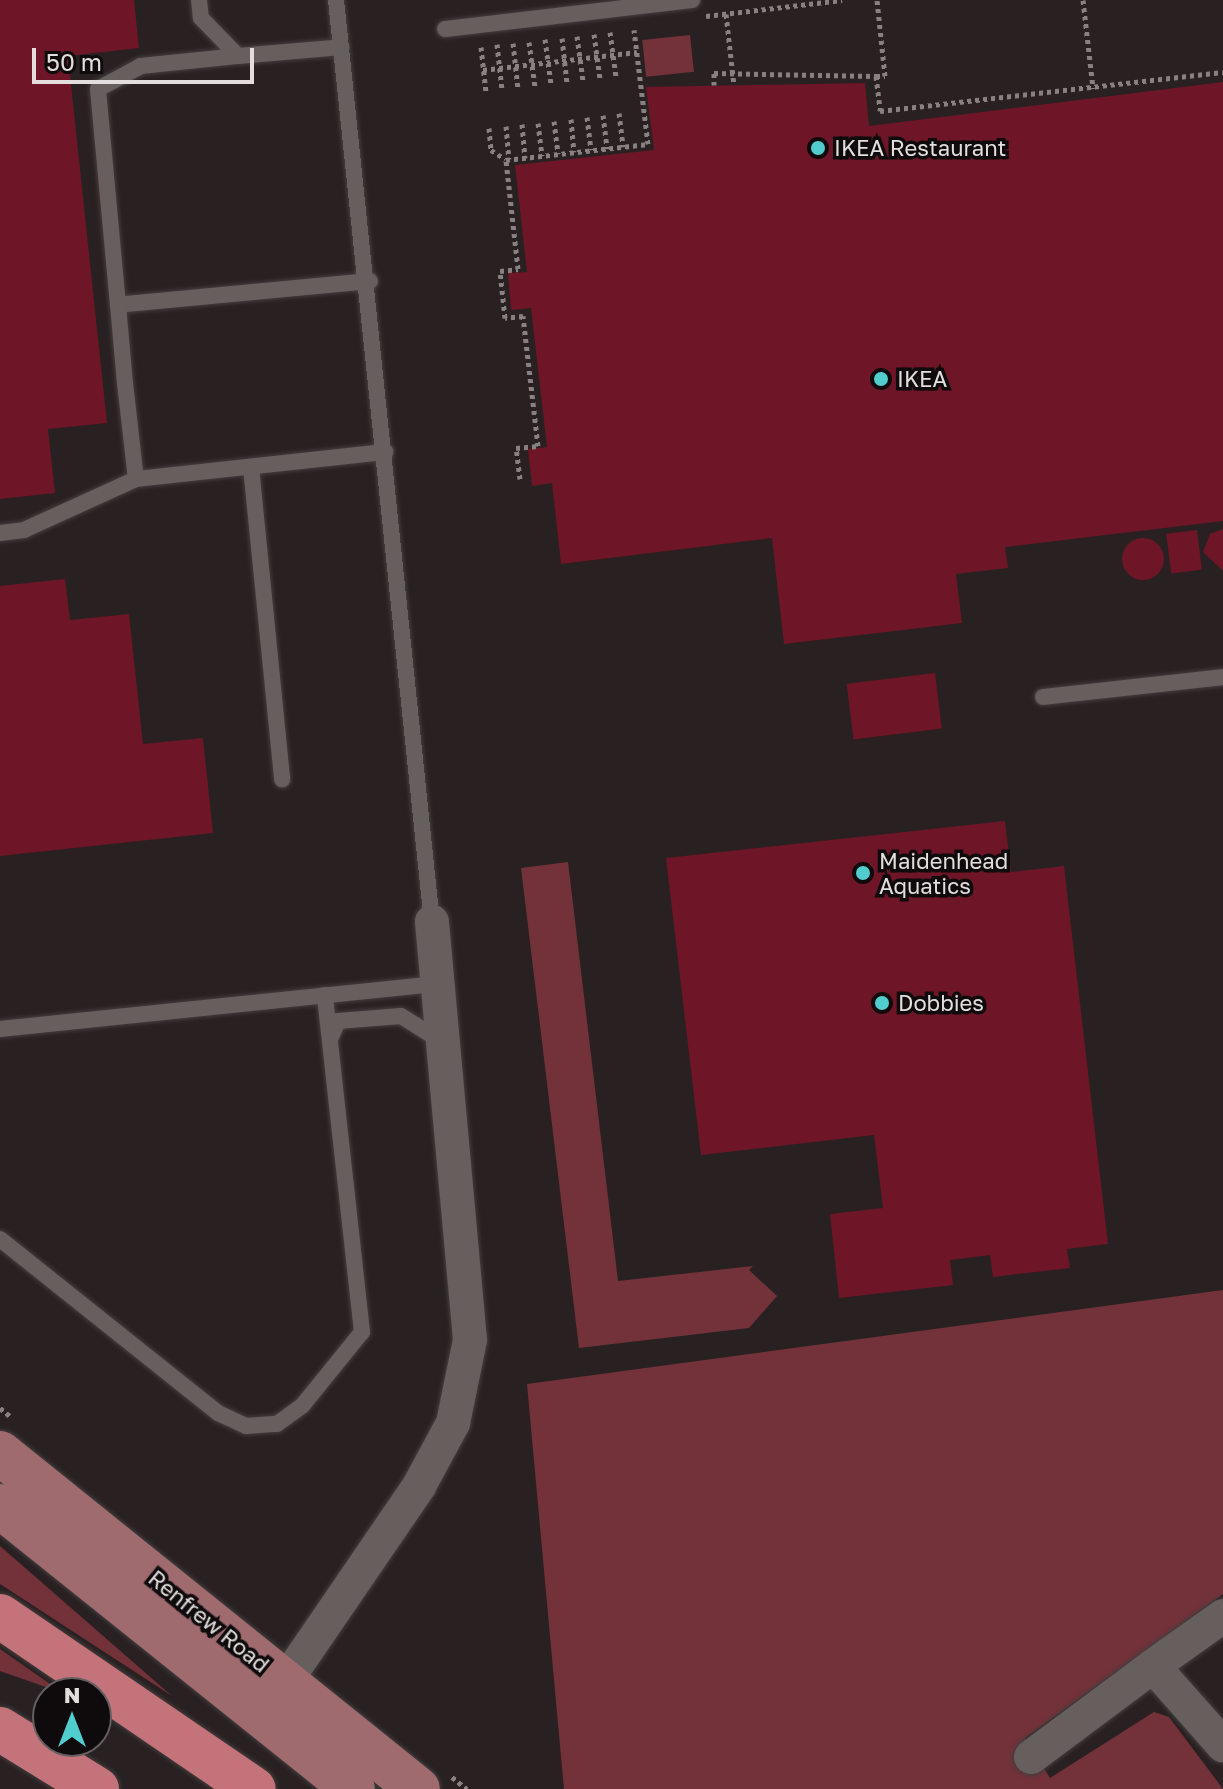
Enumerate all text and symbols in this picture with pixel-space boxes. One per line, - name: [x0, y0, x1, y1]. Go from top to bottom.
- scale bar: [36, 32, 258, 82]
- text: 50 m: [46, 47, 102, 76]
- place label: IKEA Restaurant: [834, 135, 1006, 161]
- marker: IKEA Restaurant: [809, 139, 827, 157]
- place label: IKEA: [897, 366, 947, 392]
- marker: IKEA: [872, 370, 890, 388]
- place label: Maidenhead Aquatics: [879, 847, 1008, 898]
- marker: Maidenhead Aquatics: [854, 864, 872, 882]
- place label: Dobbies: [898, 990, 984, 1016]
- marker: Dobbies: [873, 994, 891, 1012]
- street label: Renfrew Road: [144, 1564, 274, 1678]
- north arrow: [32, 1677, 112, 1757]
- text: N: [64, 1681, 80, 1708]

